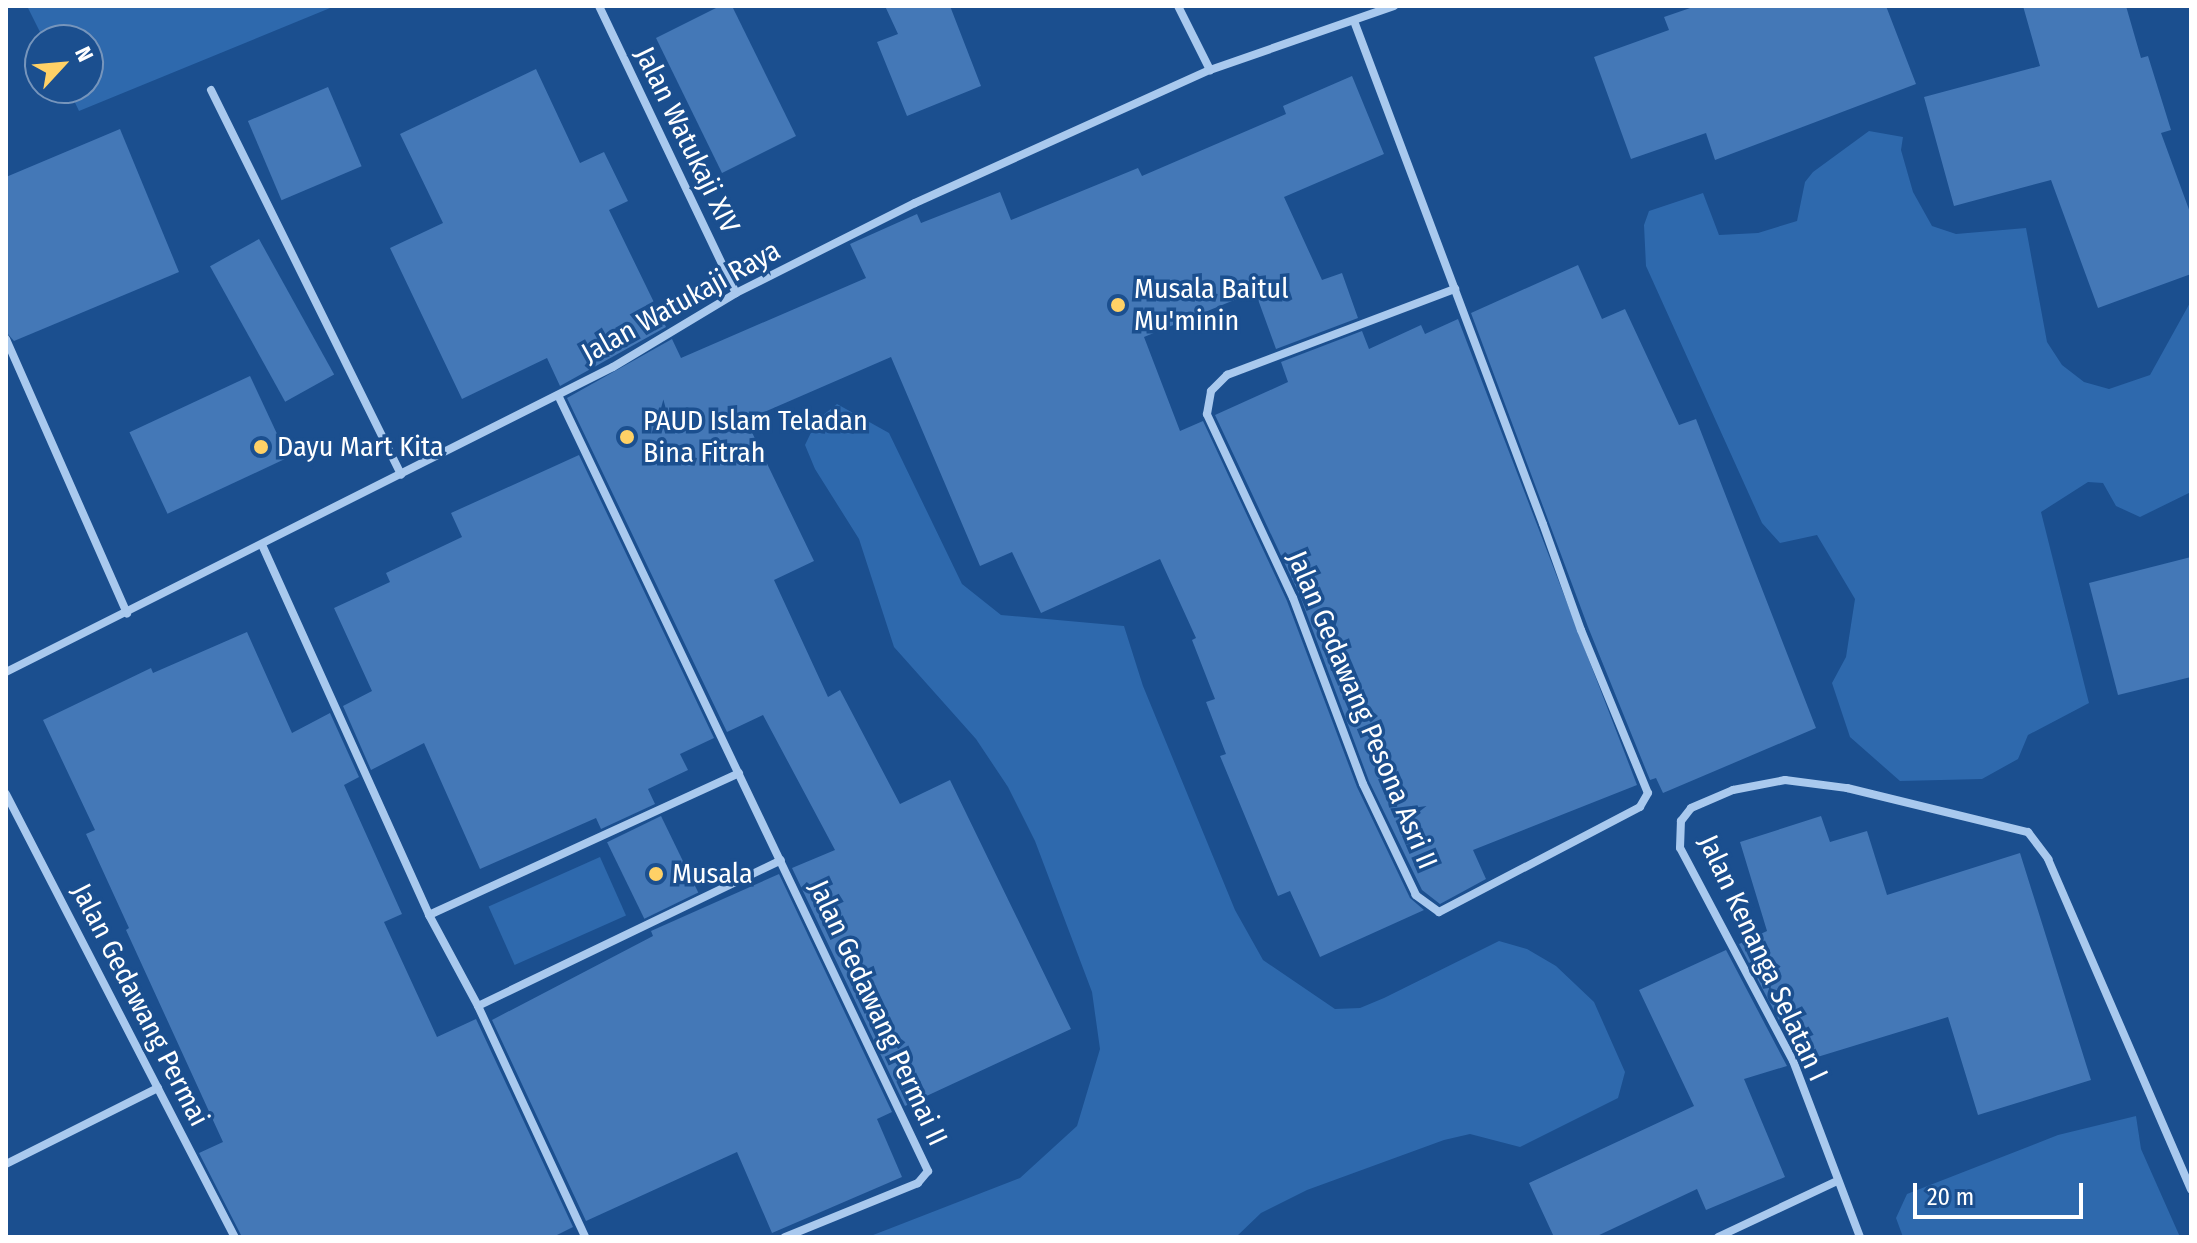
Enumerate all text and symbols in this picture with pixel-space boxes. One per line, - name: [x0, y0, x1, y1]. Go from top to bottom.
- north arrow: [24, 24, 104, 104]
- street label: Jalan Watukaji XIV: [627, 41, 747, 239]
- text: N: [69, 42, 99, 66]
- street label: Jalan Watukaji Raya: [576, 234, 786, 370]
- place label: Musala Baitul Mu'minin: [1134, 272, 1289, 338]
- marker: Musala Baitul Mu'minin: [1109, 296, 1127, 314]
- place label: PAUD Islam Teladan Bina Fitrah: [643, 404, 868, 470]
- marker: PAUD Islam Teladan Bina Fitrah: [618, 428, 636, 446]
- place label: Dayu Mart Kita: [277, 430, 444, 464]
- marker: Dayu Mart Kita: [252, 438, 270, 456]
- street label: Jalan Gedawang Pesona Asri II: [1280, 546, 1444, 874]
- street label: Jalan Kenanga Selatan I: [1691, 830, 1835, 1086]
- place label: Musala: [672, 857, 753, 891]
- marker: Musala: [647, 865, 665, 883]
- street label: Jalan Gedawang Permai II: [802, 875, 954, 1151]
- street label: Jalan Gedawang Permai: [64, 878, 216, 1132]
- scale bar: [1917, 1167, 2087, 1217]
- text: 20 m: [1927, 1183, 1974, 1211]

